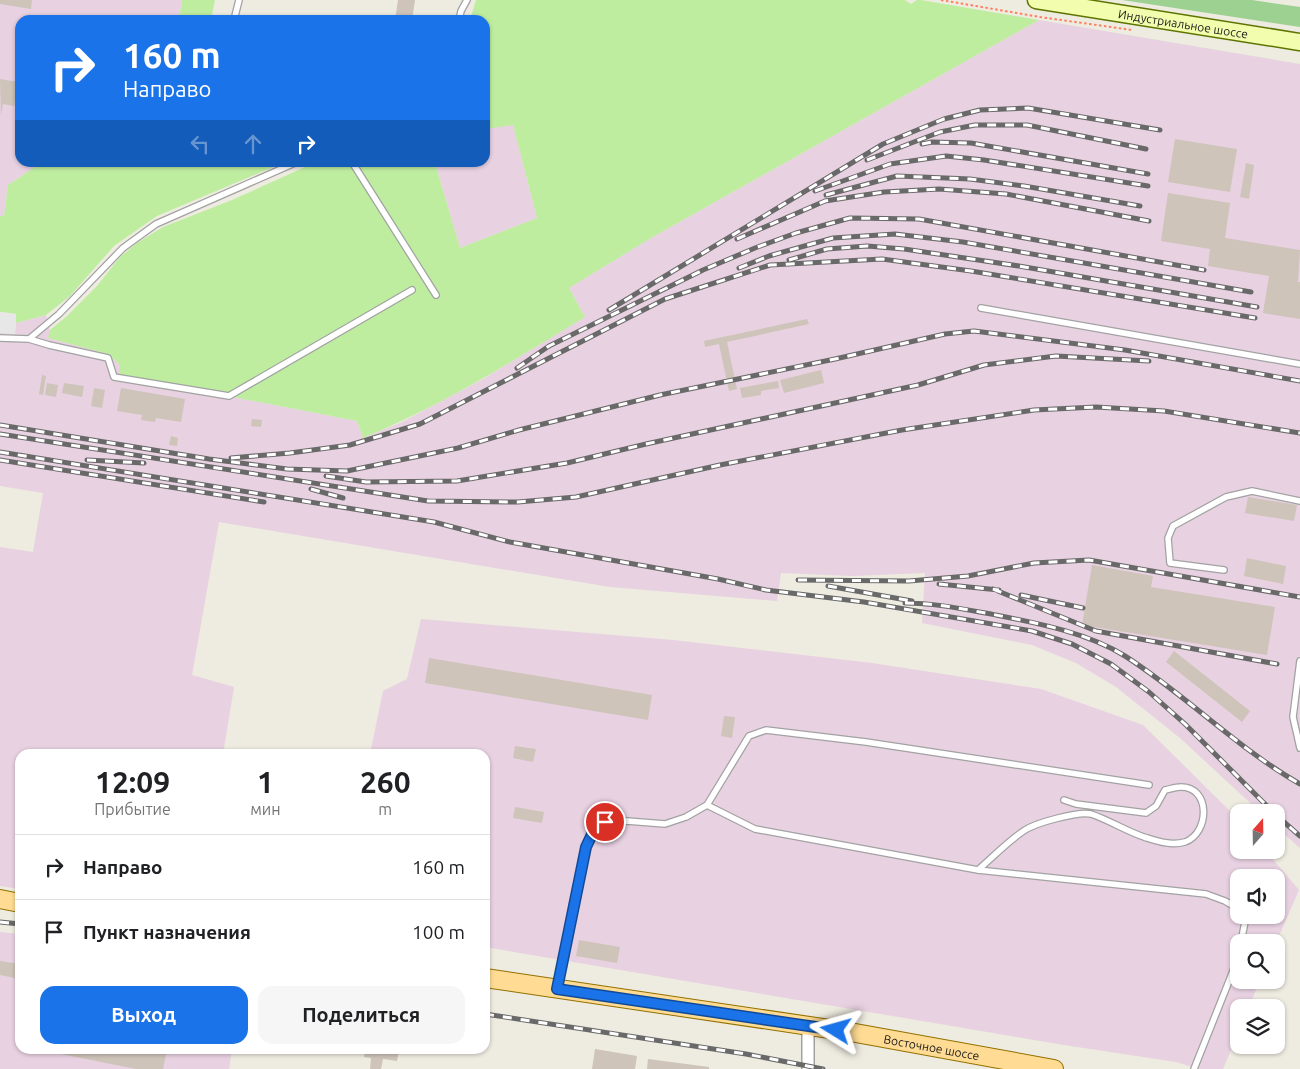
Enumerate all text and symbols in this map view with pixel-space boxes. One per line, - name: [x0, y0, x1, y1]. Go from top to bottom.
- street label: Индустриальное шоссе: [1117, 7, 1249, 40]
- icon: right: [40, 35, 105, 100]
- text: 160 m: [123, 35, 221, 75]
- text: Направо: [123, 76, 211, 101]
- icon: left: [186, 130, 214, 158]
- icon: ahead: [239, 130, 267, 158]
- icon: right: [292, 130, 320, 158]
- text: 12:09: [95, 765, 170, 799]
- text: 1: [257, 765, 274, 799]
- text: 260: [360, 765, 411, 799]
- text: Прибытие: [94, 800, 171, 818]
- text: мин: [250, 800, 281, 818]
- text: m: [378, 800, 392, 818]
- pin: [584, 801, 626, 843]
- north arrow: [1230, 804, 1285, 859]
- map controls: [1230, 804, 1285, 1054]
- icon: arrive: [591, 808, 619, 836]
- icon: right: [40, 853, 68, 881]
- text: Направо: [83, 856, 163, 878]
- text: 160 m: [412, 856, 465, 878]
- button: sound: [1230, 869, 1285, 924]
- icon: arrive: [40, 918, 68, 946]
- text: Пункт назначения: [83, 921, 251, 943]
- text: 100 m: [412, 921, 465, 943]
- button: search: [1230, 934, 1285, 989]
- button: Выход: [40, 986, 248, 1044]
- button: Поделиться: [258, 986, 465, 1044]
- button: layers: [1230, 999, 1285, 1054]
- position arrow: [809, 1003, 861, 1055]
- street label: Восточное шоссе: [883, 1032, 981, 1062]

